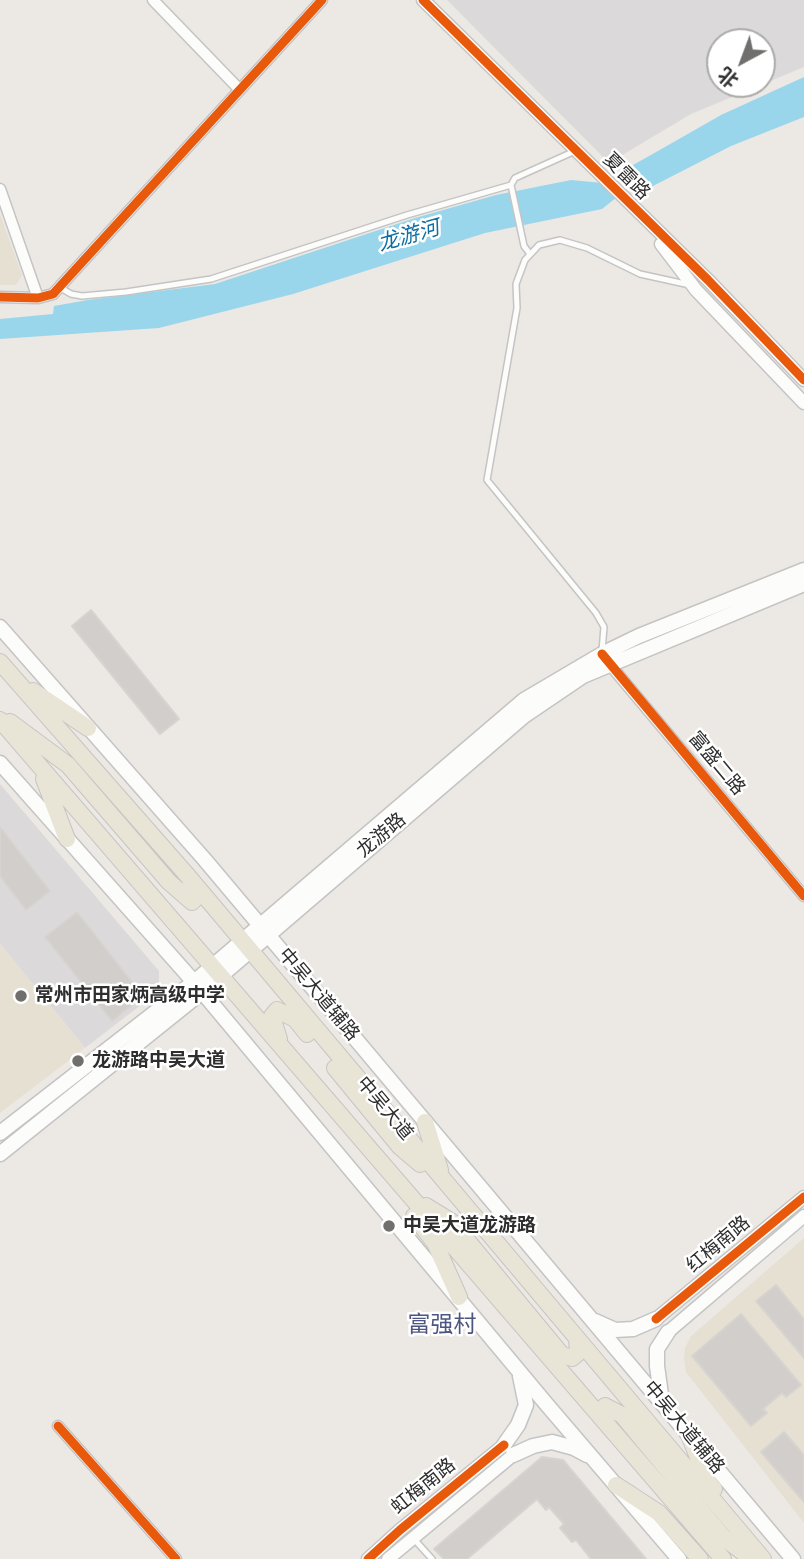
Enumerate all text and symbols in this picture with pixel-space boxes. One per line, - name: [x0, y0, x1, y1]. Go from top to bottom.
- north arrow: [706, 28, 776, 98]
- text: 北: [713, 63, 743, 93]
- street label: 夏雷路: [598, 149, 654, 205]
- water label: 龙游河: [375, 216, 443, 258]
- street label: 富盛二路: [683, 728, 749, 800]
- street label: 龙游路: [353, 809, 411, 863]
- street label: 中吴大道辅路: [273, 944, 363, 1046]
- place label: 常州市田家炳高级中学: [35, 985, 225, 1007]
- marker: 常州市田家炳高级中学: [13, 988, 29, 1004]
- place label: 龙游路中吴大道: [92, 1050, 225, 1072]
- marker: 龙游路中吴大道: [70, 1053, 86, 1069]
- street label: 中吴大道: [351, 1073, 417, 1145]
- street label: 红梅南路: [683, 1212, 755, 1278]
- place label: 中吴大道龙游路: [403, 1215, 536, 1237]
- marker: 中吴大道龙游路: [381, 1218, 397, 1234]
- district label: 富强村: [408, 1312, 476, 1340]
- street label: 中吴大道辅路: [638, 1377, 728, 1479]
- street label: 虹梅南路: [387, 1454, 461, 1520]

